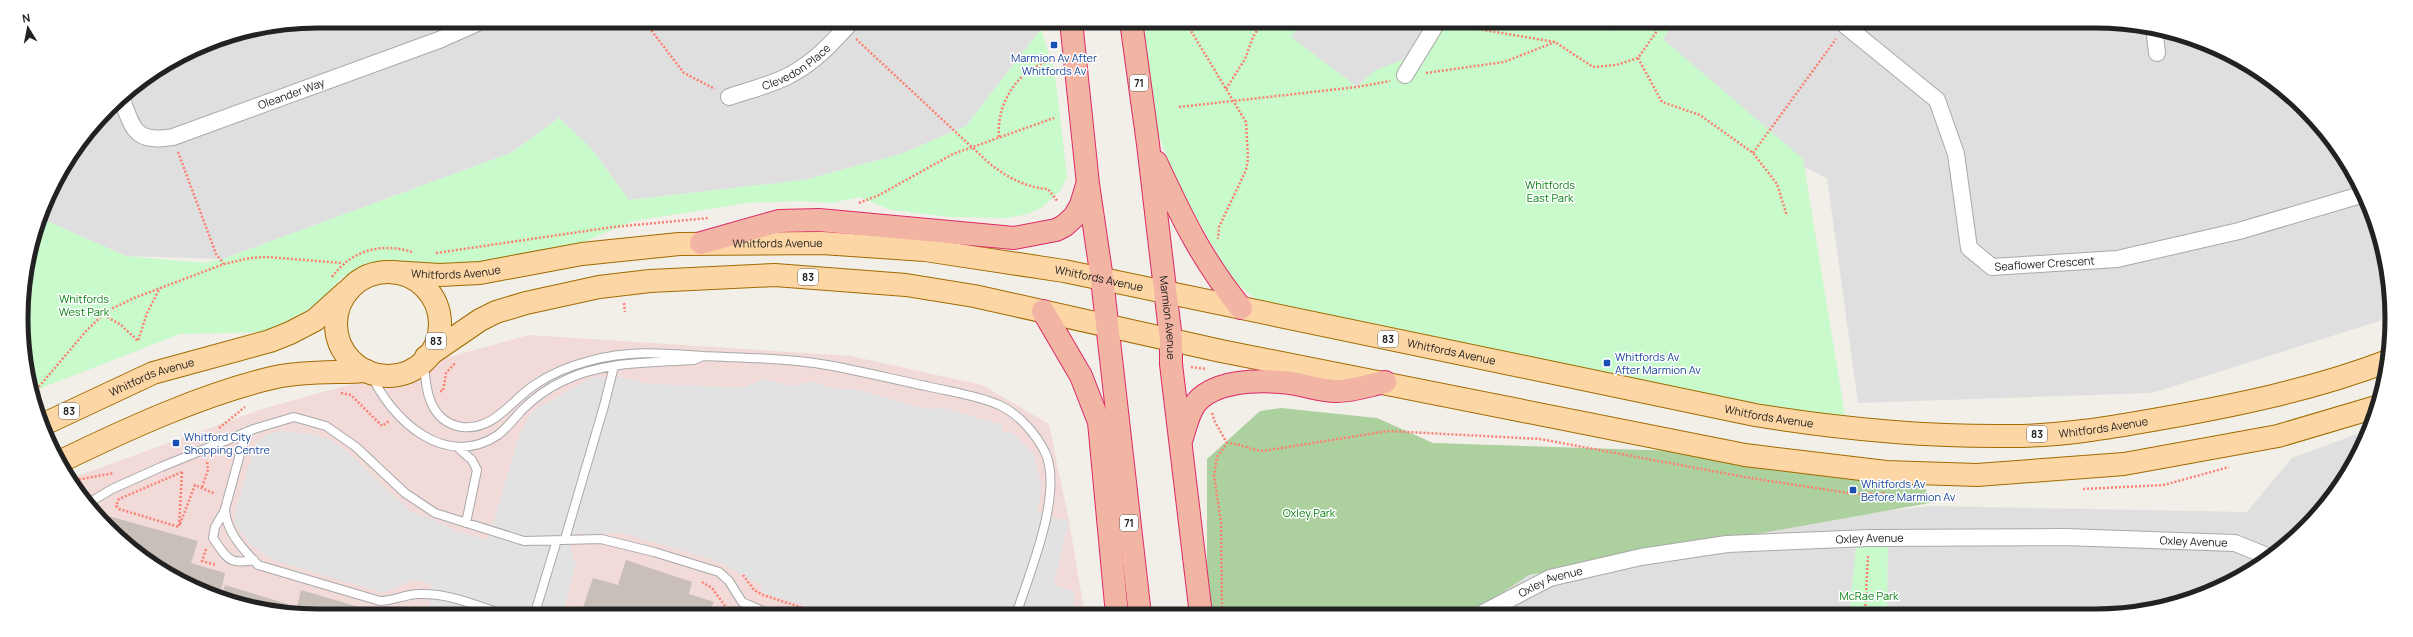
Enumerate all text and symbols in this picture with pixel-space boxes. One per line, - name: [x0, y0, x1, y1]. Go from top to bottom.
- north arrow: [8, 8, 48, 48]
- text: N: [21, 10, 31, 26]
- street label: Clevedon Place: [760, 40, 834, 93]
- marker: Marmion Av After Whitfords Av: [1049, 40, 1059, 50]
- place label: Marmion Av After Whitfords Av: [1011, 50, 1097, 78]
- street label: Oleander Way: [256, 74, 327, 112]
- road number: 71: [1130, 75, 1148, 91]
- park label: Whitfords East Park: [1525, 177, 1575, 205]
- street label: Whitfords Avenue: [732, 235, 823, 251]
- street label: Seaflower Crescent: [1994, 252, 2095, 274]
- street label: Whitfords Avenue: [410, 261, 502, 282]
- street label: Whitfords Avenue: [1054, 262, 1145, 294]
- road number: 83: [798, 269, 818, 285]
- street label: Marmion Avenue: [1157, 275, 1179, 360]
- park label: Whitfords West Park: [59, 291, 110, 319]
- road number: 83: [1378, 331, 1398, 347]
- road number: 83: [426, 333, 446, 349]
- street label: Whitfords Avenue: [1406, 335, 1498, 368]
- place label: Whitfords Av After Marmion Av: [1615, 349, 1701, 377]
- street label: Whitfords Avenue: [106, 354, 196, 400]
- marker: Whitfords Av After Marmion Av: [1602, 358, 1612, 368]
- street label: Whitfords Avenue: [1723, 401, 1815, 431]
- road number: 83: [59, 403, 79, 419]
- street label: Whitfords Avenue: [2058, 413, 2150, 441]
- road number: 83: [2027, 426, 2047, 442]
- place label: Whitford City Shopping Centre: [184, 429, 271, 457]
- marker: Whitford City Shopping Centre: [171, 438, 181, 448]
- place label: Whitfords Av Before Marmion Av: [1861, 476, 1956, 504]
- marker: Whitfords Av Before Marmion Av: [1848, 485, 1858, 495]
- park label: Oxley Park: [1283, 505, 1336, 520]
- road number: 71: [1120, 515, 1138, 531]
- street label: Oxley Avenue: [1835, 530, 1904, 546]
- street label: Oxley Avenue: [2159, 532, 2229, 550]
- street label: Oxley Avenue: [1515, 563, 1585, 600]
- park label: McRae Park: [1840, 588, 1899, 603]

